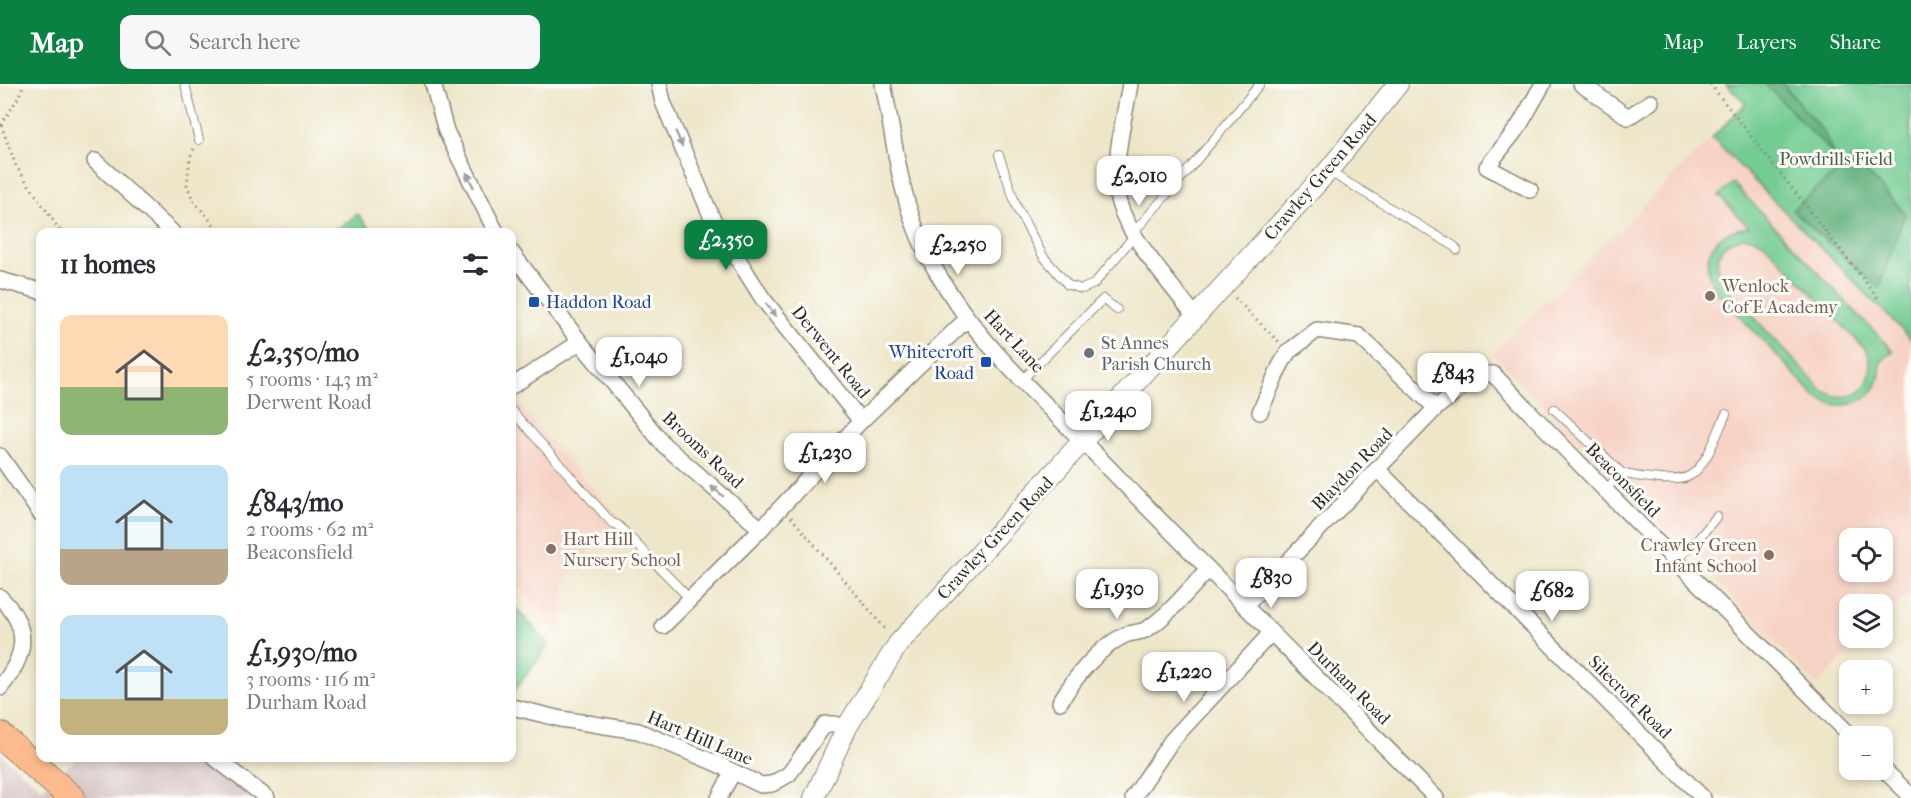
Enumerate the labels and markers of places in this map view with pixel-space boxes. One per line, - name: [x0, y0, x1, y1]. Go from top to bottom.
- pin: £2,010: [1090, 156, 1188, 207]
- pin: £2,350: [677, 220, 775, 271]
- pin: £2,250: [909, 225, 1007, 276]
- place label: Wenlock CofE Academy: [1721, 276, 1839, 318]
- marker: Wenlock CofE Academy: [1703, 289, 1717, 303]
- place label: Haddon Road: [546, 292, 652, 313]
- marker: Haddon Road: [527, 295, 541, 309]
- place label: St Annes Parish Church: [1101, 333, 1211, 375]
- pin: £1,040: [590, 337, 688, 388]
- place label: Whitecroft Road: [888, 342, 975, 384]
- marker: St Annes Parish Church: [1082, 346, 1096, 360]
- pin: £843: [1417, 353, 1489, 404]
- marker: Whitecroft Road: [979, 355, 993, 369]
- pin: £1,240: [1059, 391, 1157, 442]
- pin: £1,230: [776, 433, 874, 484]
- place label: Hart Hill Nursery School: [563, 529, 681, 571]
- place label: Crawley Green Infant School: [1641, 535, 1758, 577]
- marker: Hart Hill Nursery School: [544, 542, 558, 556]
- marker: Crawley Green Infant School: [1762, 548, 1776, 562]
- pin: £830: [1235, 558, 1307, 609]
- pin: £1,930: [1068, 569, 1166, 620]
- pin: £682: [1516, 571, 1588, 622]
- pin: £1,220: [1135, 652, 1233, 703]

